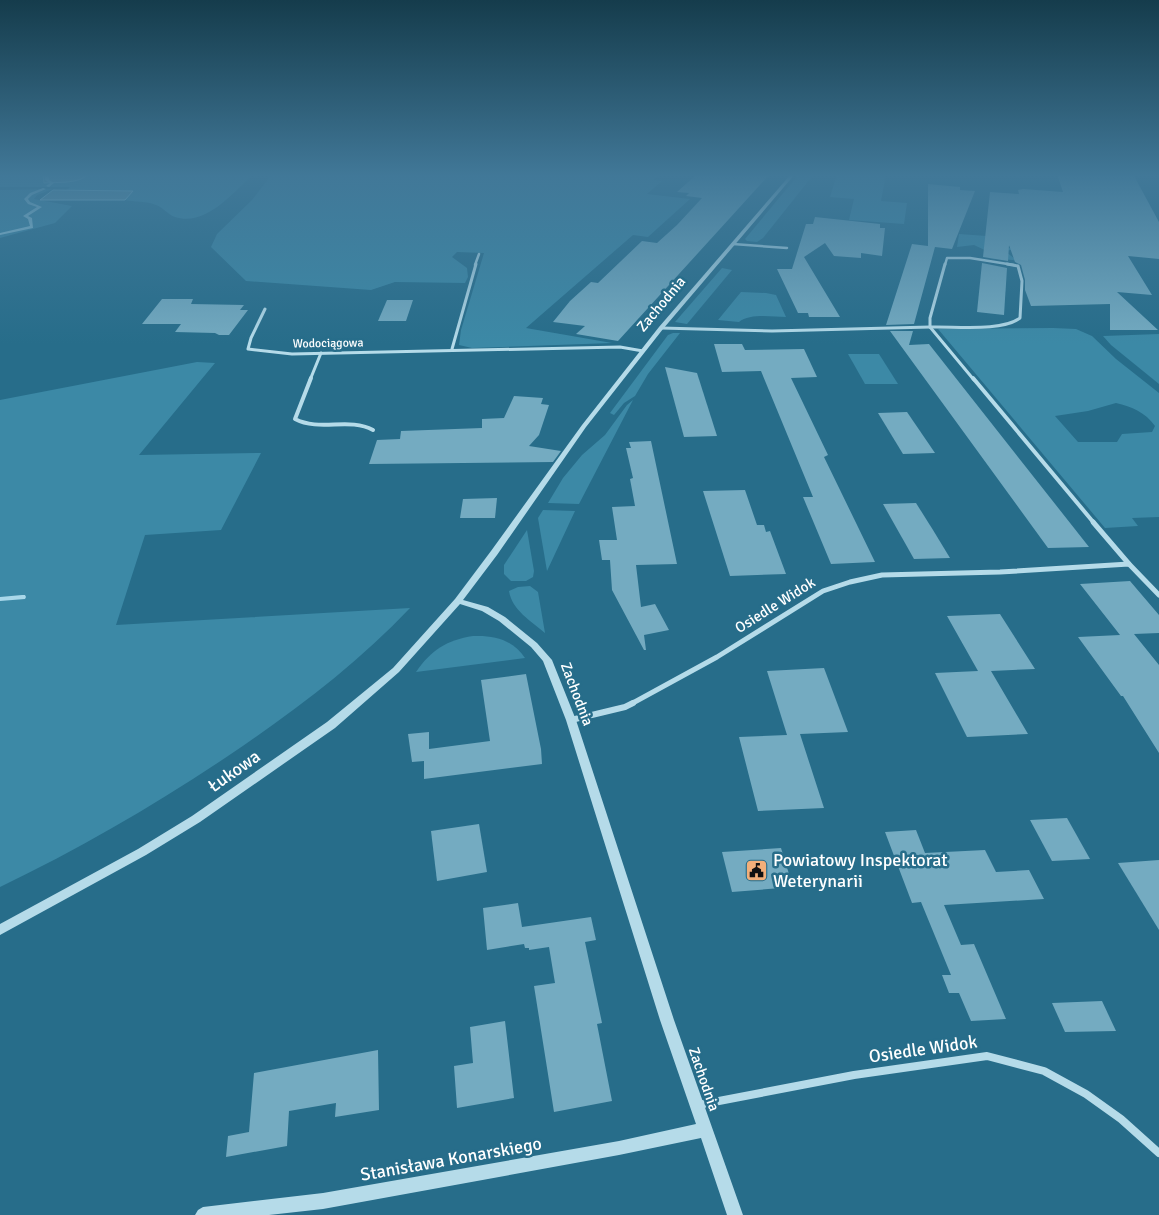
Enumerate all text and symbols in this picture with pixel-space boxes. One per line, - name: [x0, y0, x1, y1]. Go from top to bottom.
- street label: Zachodnia: [633, 273, 689, 335]
- street label: Wodociągowa: [292, 335, 364, 352]
- street label: Osiedle Widok: [732, 573, 819, 637]
- street label: Zachodnia: [557, 660, 597, 728]
- street label: Łukowa: [204, 745, 264, 797]
- place label: Powiatowy Inspektorat Weterynarii: [773, 849, 947, 892]
- public building icon: Powiatowy Inspektorat Weterynarii: [745, 858, 769, 882]
- street label: Osiedle Widok: [867, 1030, 979, 1068]
- street label: Zachodnia: [685, 1045, 723, 1113]
- street label: Stanisława Konarskiego: [359, 1132, 543, 1186]

